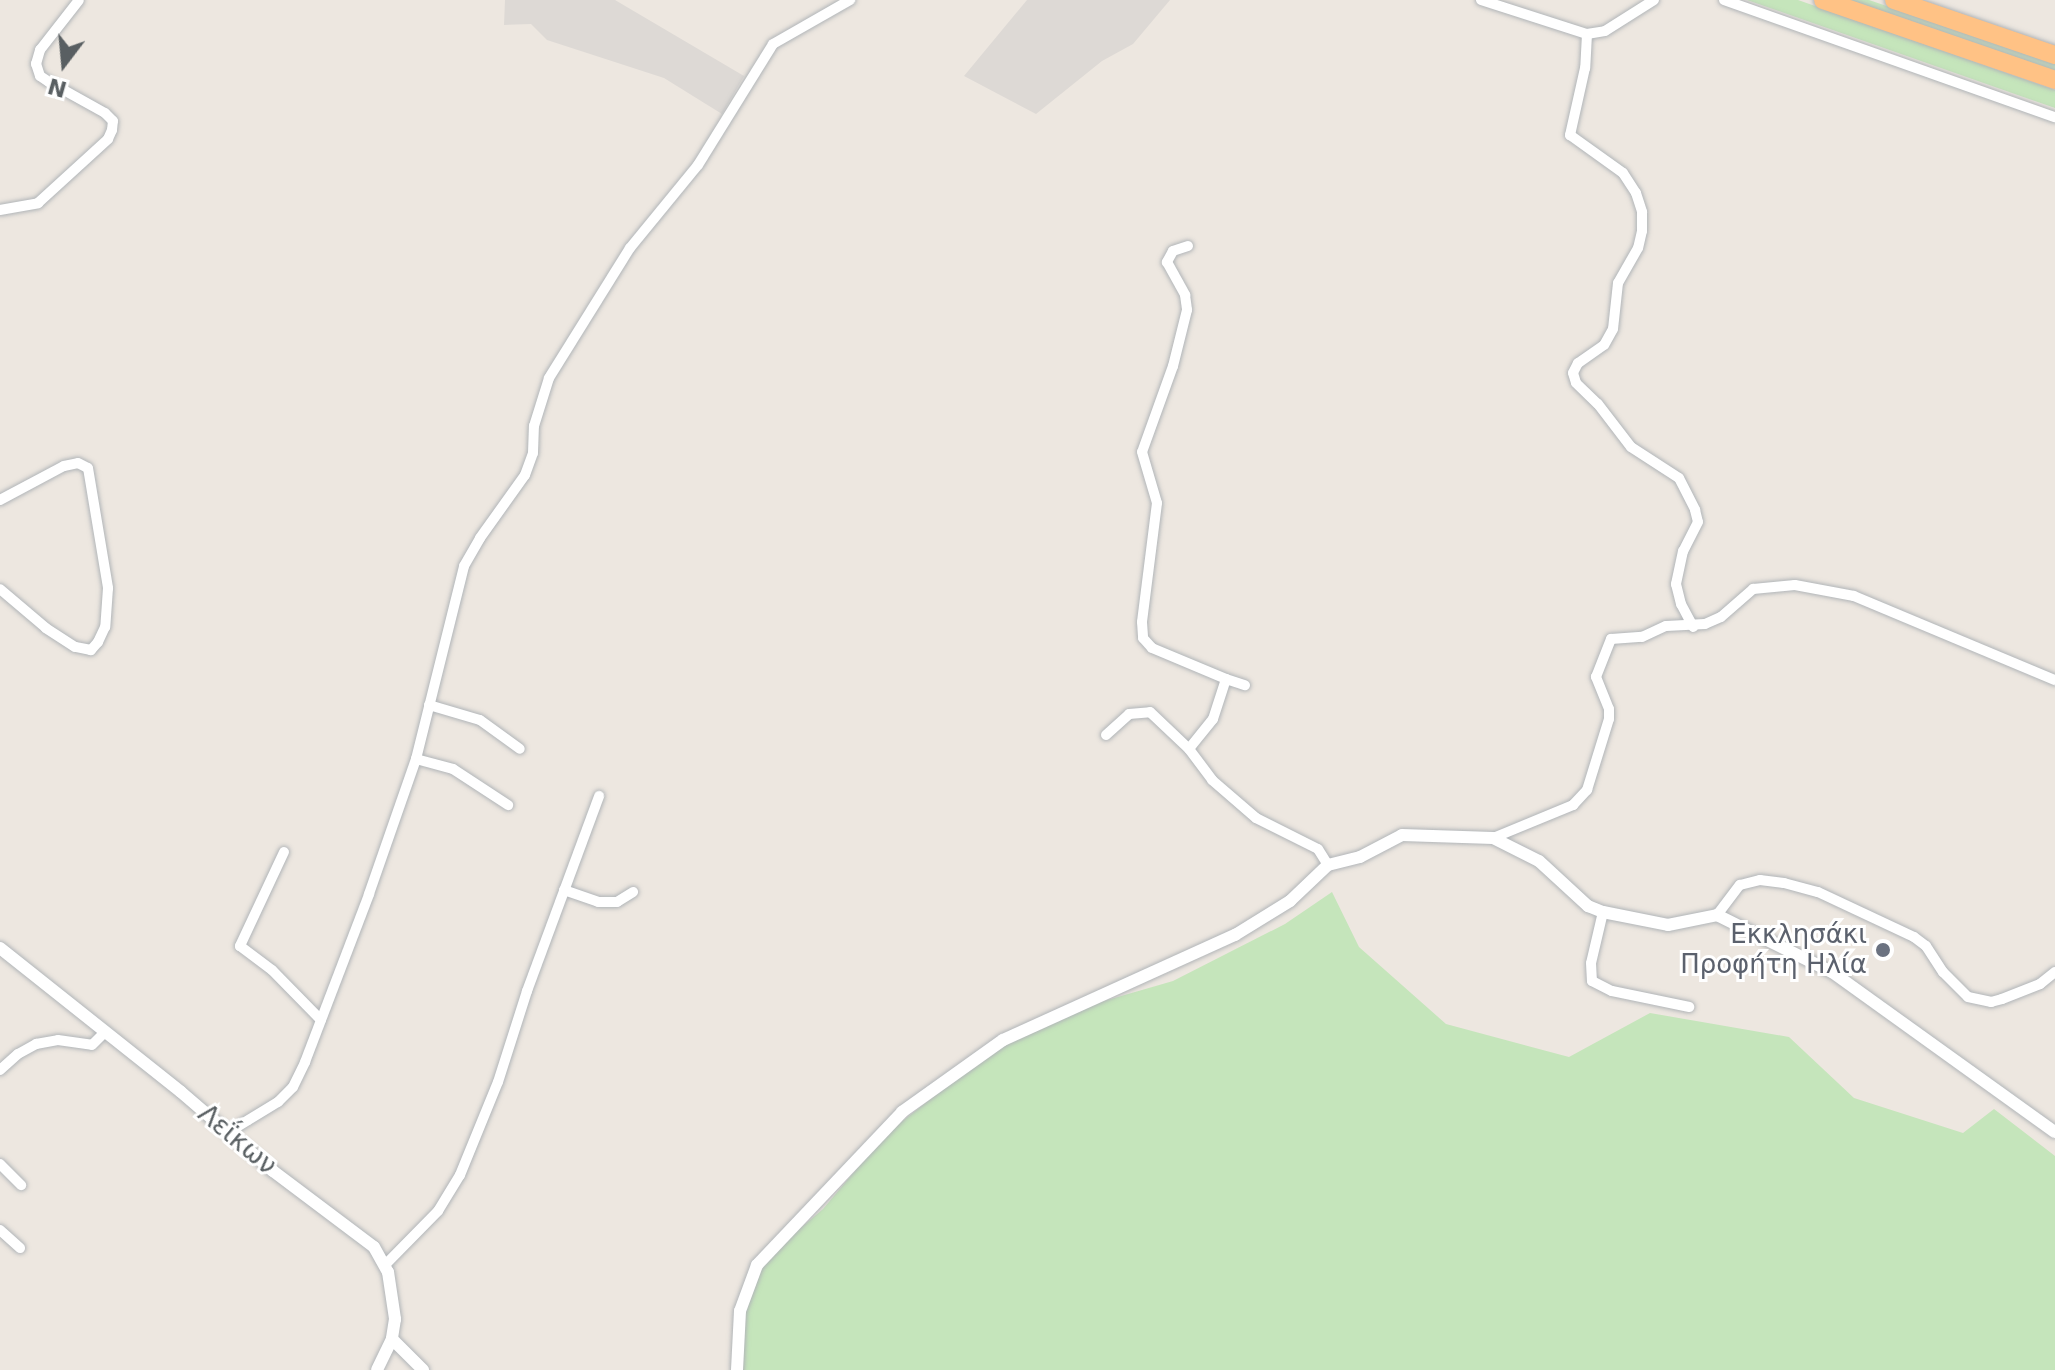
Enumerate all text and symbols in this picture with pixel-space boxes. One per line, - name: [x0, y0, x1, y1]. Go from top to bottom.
- north arrow: [24, 24, 104, 104]
- text: N: [45, 73, 70, 102]
- place label: Εκκλησάκι Προφήτη Ηλία: [1680, 919, 1867, 980]
- marker: Εκκλησάκι Προφήτη Ηλία: [1874, 941, 1892, 959]
- street label: Λεΐκων: [192, 1098, 282, 1182]

